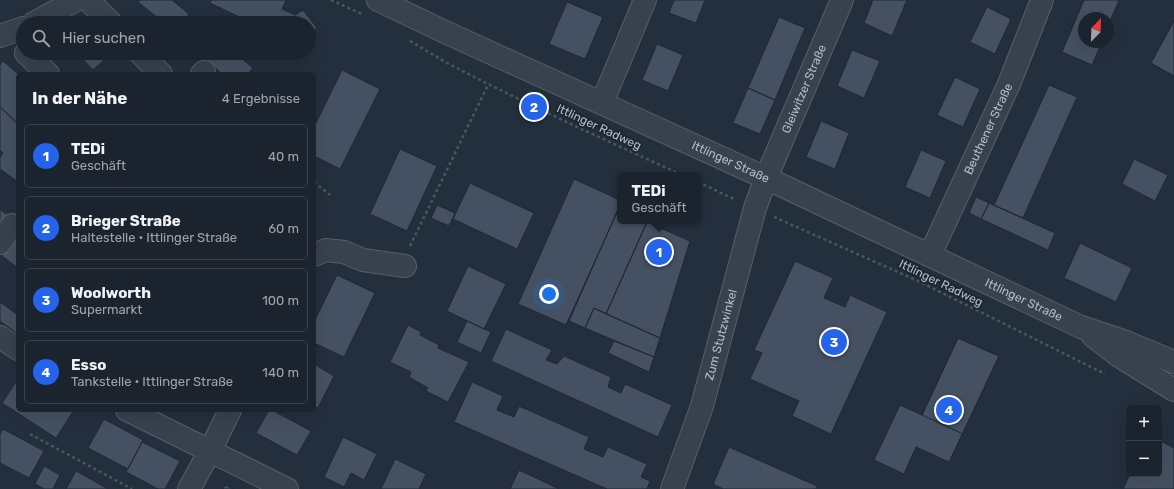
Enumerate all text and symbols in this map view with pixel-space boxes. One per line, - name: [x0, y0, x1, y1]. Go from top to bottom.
- north arrow: [1078, 12, 1114, 48]
- search box: [16, 16, 316, 60]
- icon: search: [30, 27, 52, 49]
- text: Hier suchen: [62, 29, 145, 47]
- street label: Gleiwitzer Straße: [779, 42, 829, 135]
- street label: Beuthener Straße: [961, 81, 1016, 177]
- text: In der Nähe: [32, 88, 127, 108]
- text: 4 Ergebnisse: [222, 91, 300, 106]
- pin: 2: [521, 92, 547, 122]
- street label: Ittlinger Radweg: [554, 101, 644, 153]
- street label: Ittlinger Straße: [689, 138, 772, 186]
- text: TEDi: [71, 140, 105, 158]
- text: 1: [43, 149, 49, 164]
- text: 40 m: [268, 149, 299, 164]
- text: Geschäft: [71, 158, 126, 173]
- popup: [617, 172, 701, 224]
- text: TEDi: [631, 182, 666, 200]
- text: Geschäft: [631, 200, 687, 215]
- text: Brieger Straße: [71, 212, 181, 230]
- text: 2: [42, 221, 50, 236]
- text: 60 m: [268, 221, 299, 236]
- text: Haltestelle · Ittlinger Straße: [71, 230, 237, 245]
- pin: 1: [646, 237, 672, 267]
- street label: Ittlinger Radweg: [897, 257, 985, 309]
- street label: Ittlinger Straße: [983, 276, 1065, 324]
- text: Woolworth: [71, 284, 151, 302]
- your location: [539, 284, 559, 304]
- street label: Zum Stutzwinkel: [702, 288, 740, 382]
- text: 3: [42, 293, 50, 308]
- text: 100 m: [262, 293, 299, 308]
- text: Supermarkt: [71, 302, 142, 317]
- pin: 3: [821, 327, 847, 357]
- text: Esso: [71, 356, 106, 374]
- text: 4: [42, 365, 50, 380]
- text: 140 m: [262, 365, 299, 380]
- text: Tankstelle · Ittlinger Straße: [71, 374, 233, 389]
- pin: 4: [936, 395, 962, 425]
- map controls: [1126, 405, 1162, 477]
- button: +: [1126, 405, 1162, 441]
- button: −: [1126, 441, 1162, 477]

